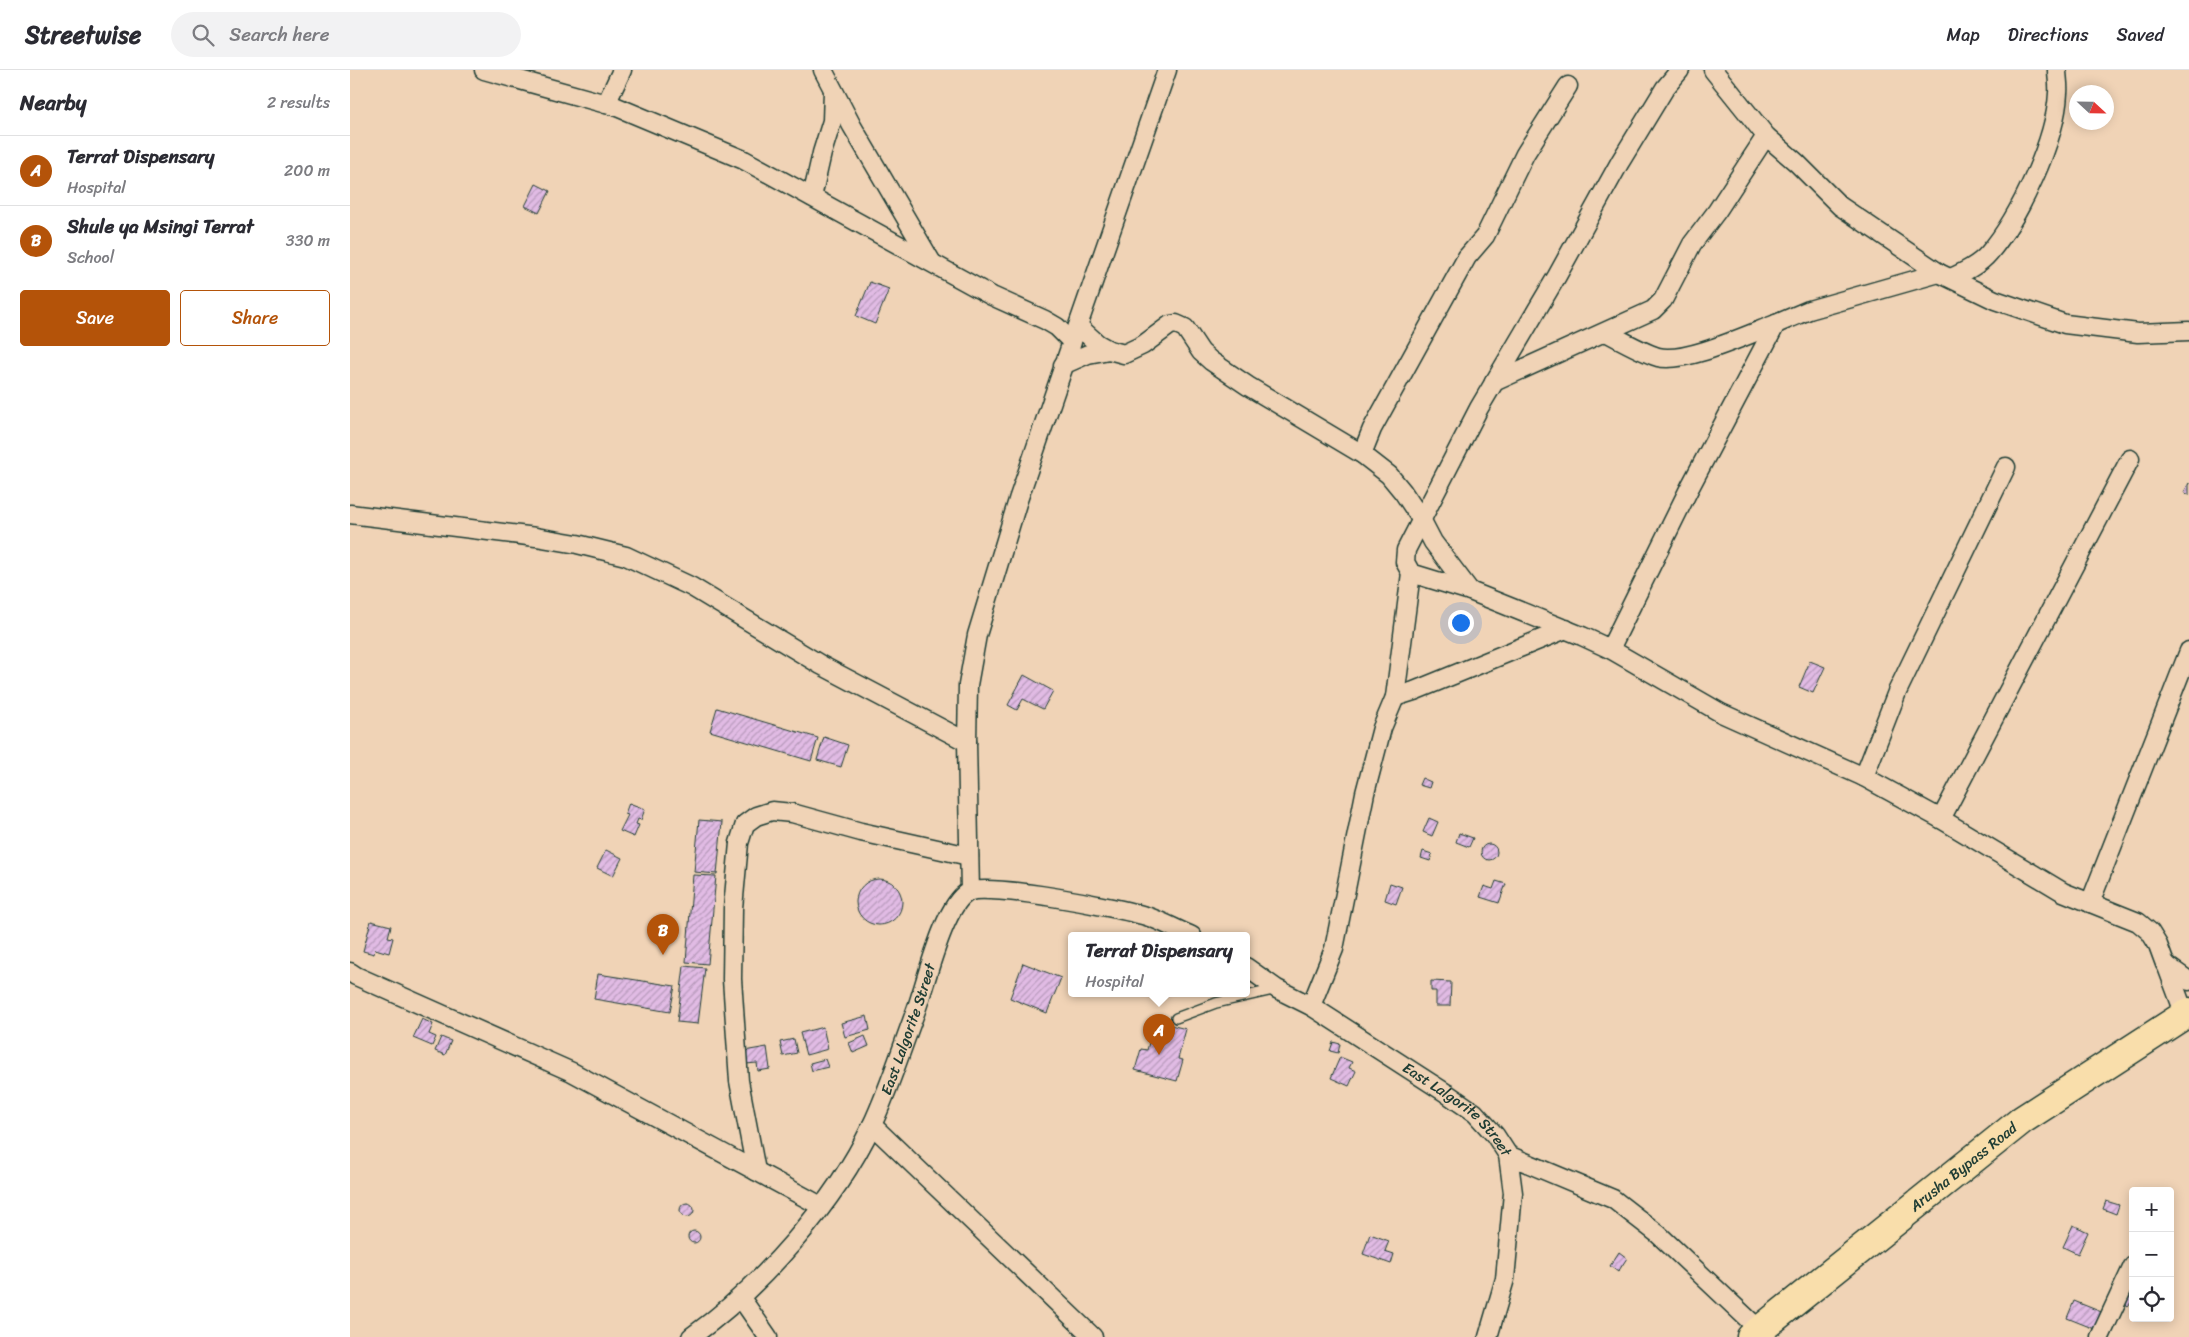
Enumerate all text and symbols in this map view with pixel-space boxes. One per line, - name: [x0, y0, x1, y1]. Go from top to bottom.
- search box: [171, 12, 521, 57]
- text: Streetwise: [25, 14, 141, 56]
- text: Search here: [229, 18, 329, 51]
- text: Map: [1947, 19, 1980, 51]
- text: Directions: [2008, 19, 2089, 51]
- text: Saved: [2117, 19, 2164, 51]
- icon: search: [189, 21, 217, 49]
- text: Nearby: [20, 84, 86, 122]
- north arrow: [2069, 85, 2114, 130]
- text: 2 results: [267, 88, 330, 117]
- text: Terrat Dispensary: [67, 140, 215, 173]
- text: A: [31, 156, 41, 185]
- text: 200 m: [284, 156, 330, 185]
- text: Hospital: [67, 173, 126, 202]
- text: Shule ya Msingi Terrat: [67, 210, 254, 243]
- text: B: [31, 226, 41, 255]
- text: 330 m: [286, 226, 330, 255]
- text: School: [67, 243, 114, 272]
- button: Save: [20, 290, 170, 346]
- button: Share: [180, 290, 330, 346]
- your location: [1448, 610, 1474, 636]
- pin: B: [647, 914, 679, 955]
- popup: [1068, 932, 1250, 997]
- text: Terrat Dispensary: [1085, 934, 1233, 967]
- street label: East Lalgorite Street: [873, 959, 943, 1099]
- text: Hospital: [1085, 967, 1144, 996]
- pin: A: [1143, 1014, 1175, 1055]
- street label: East Lalgorite Street: [1397, 1055, 1519, 1163]
- street label: Arusha Bypass Road: [1903, 1115, 2024, 1219]
- map controls: [2129, 1187, 2174, 1322]
- button: +: [2129, 1187, 2174, 1232]
- button: −: [2129, 1232, 2174, 1277]
- button: locate: [2129, 1277, 2174, 1322]

